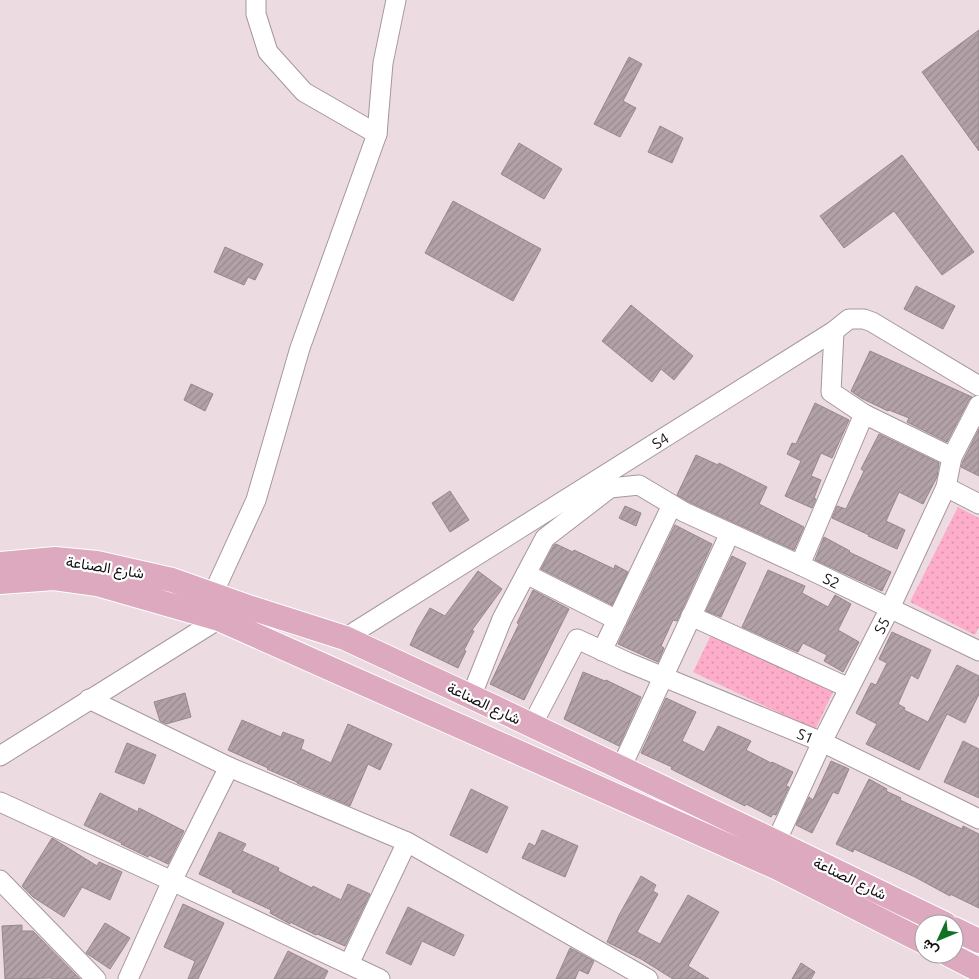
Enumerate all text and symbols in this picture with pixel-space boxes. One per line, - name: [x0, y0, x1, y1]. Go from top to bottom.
- street label: S4: [649, 429, 671, 452]
- street label: شارع الصناعة: [64, 552, 145, 585]
- street label: S2: [821, 569, 843, 591]
- street label: S5: [870, 614, 893, 636]
- street label: شارع الصناعة: [443, 679, 523, 730]
- street label: S1: [795, 724, 816, 746]
- street label: شارع الصناعة: [810, 853, 889, 906]
- north arrow: [914, 914, 964, 964]
- text: ش: [918, 936, 942, 960]

